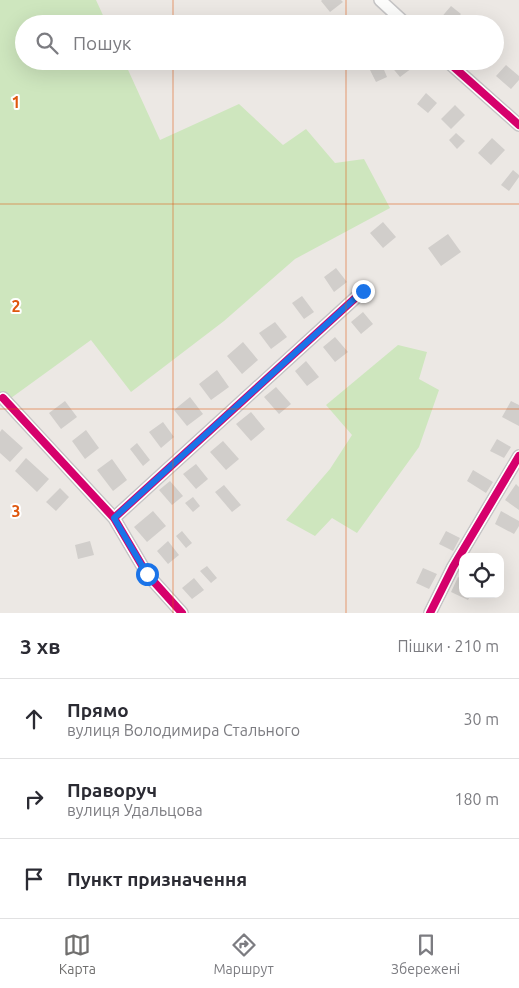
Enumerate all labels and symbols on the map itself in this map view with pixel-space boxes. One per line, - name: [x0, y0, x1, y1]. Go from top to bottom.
- text: 1: [11, 93, 21, 111]
- route end: [352, 280, 375, 303]
- text: 2: [11, 297, 21, 315]
- text: 3: [11, 502, 21, 520]
- route start: [136, 563, 159, 586]

